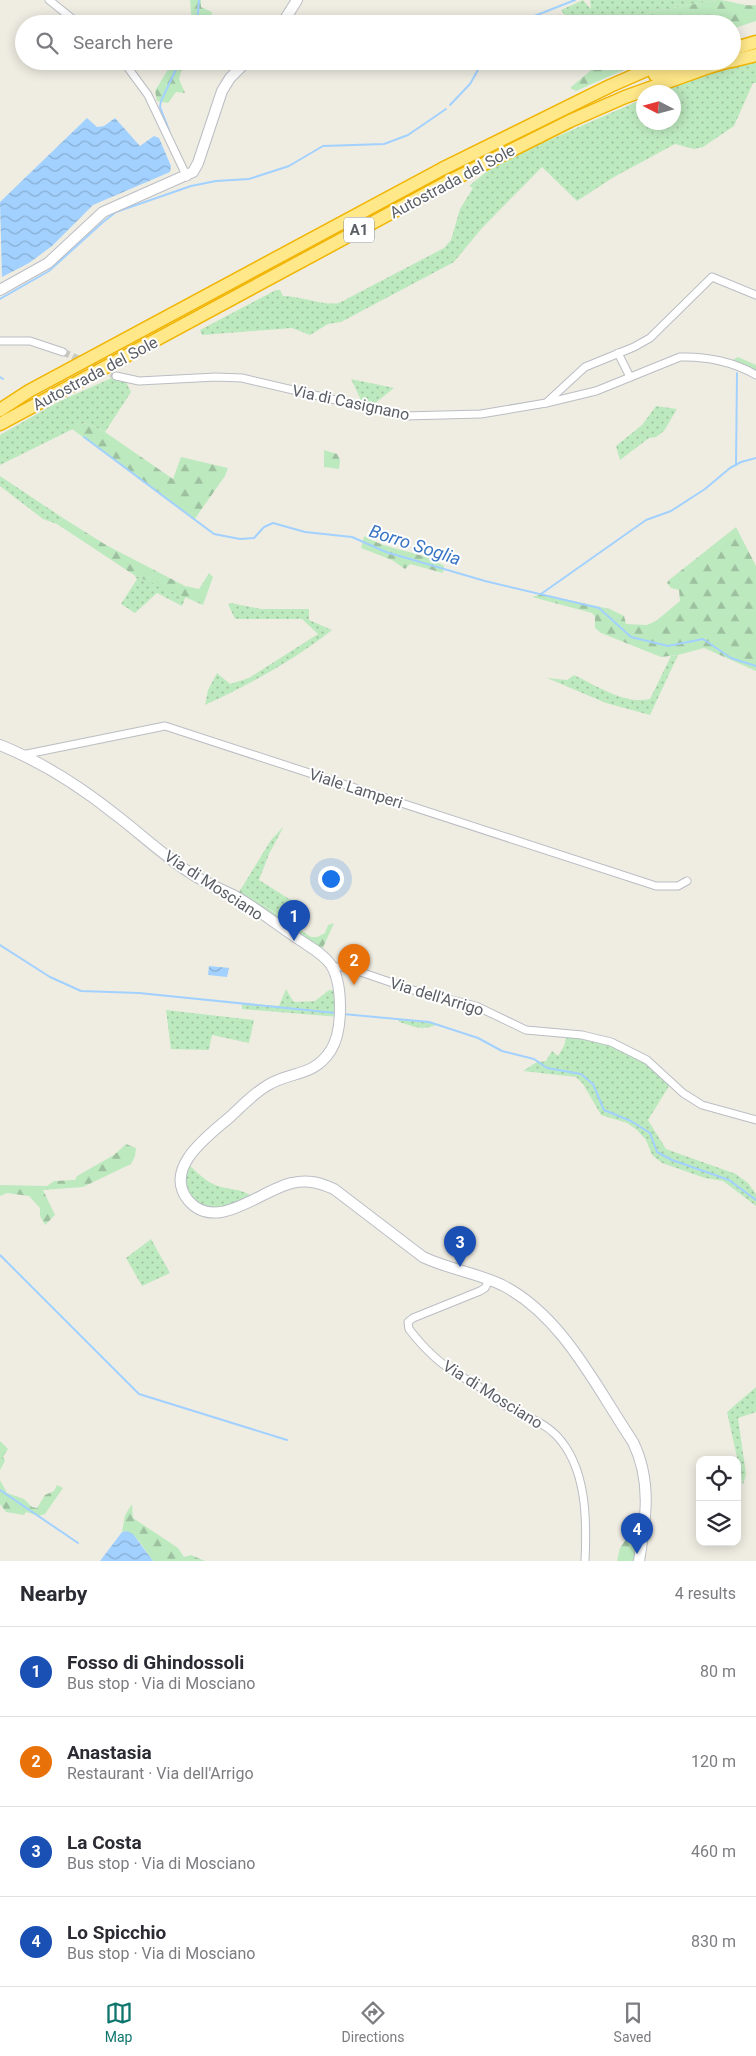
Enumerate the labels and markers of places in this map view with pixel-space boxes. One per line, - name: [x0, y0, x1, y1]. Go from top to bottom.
- pin: 1: [278, 900, 310, 941]
- pin: 2: [338, 944, 370, 985]
- pin: 3: [444, 1226, 476, 1267]
- pin: 4: [621, 1513, 653, 1554]

